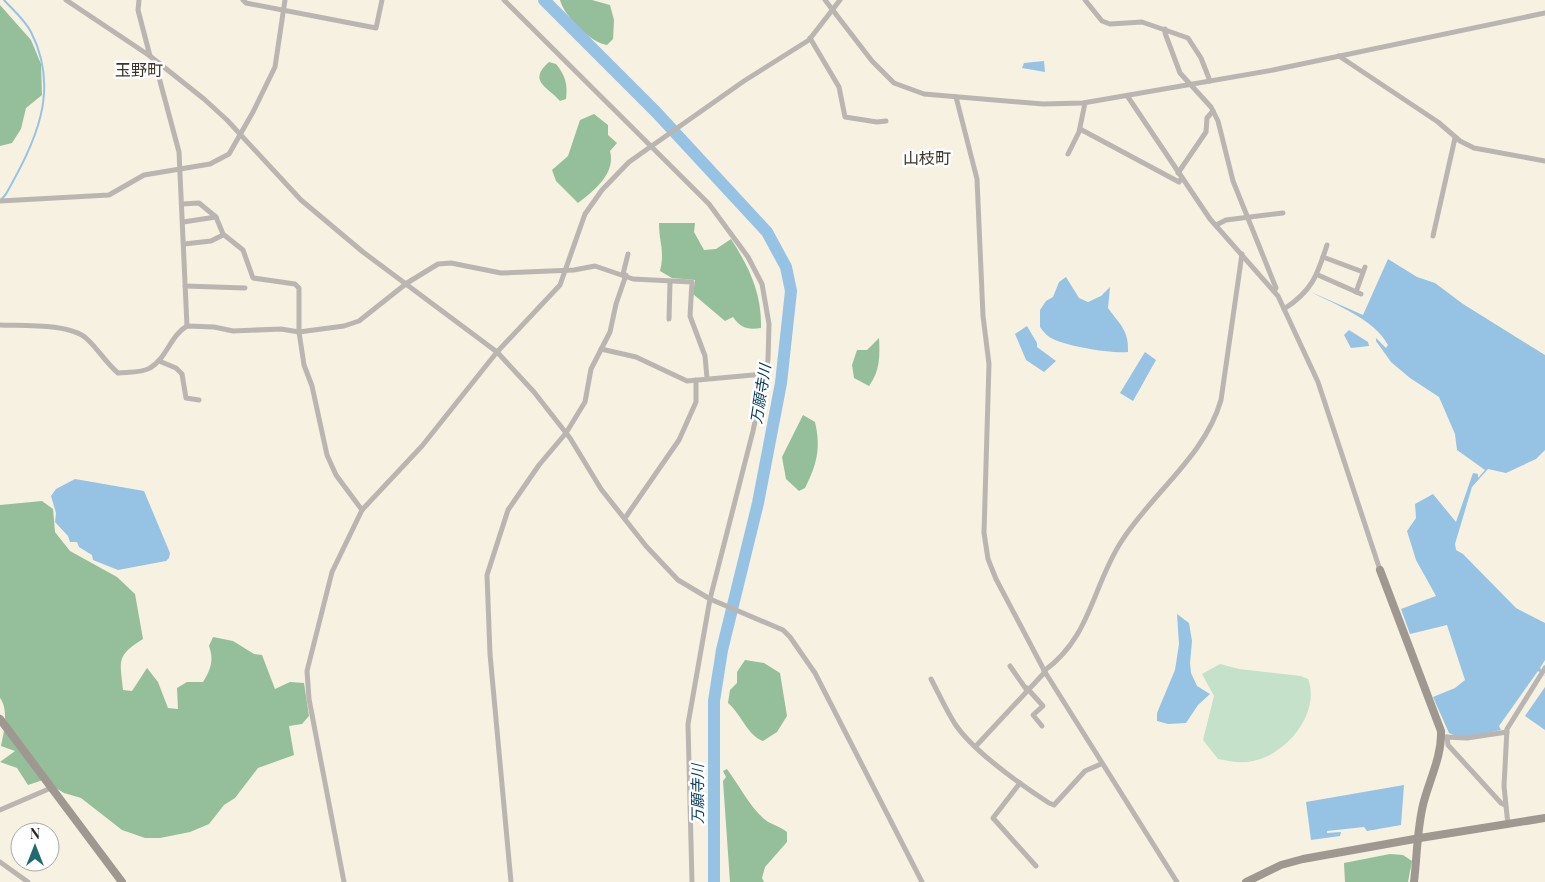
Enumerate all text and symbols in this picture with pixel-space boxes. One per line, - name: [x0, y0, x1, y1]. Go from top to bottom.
- district label: 玉野町: [115, 59, 163, 80]
- district label: 山枝町: [903, 147, 951, 168]
- water label: 万願寺川: [745, 361, 775, 425]
- water label: 万願寺川: [687, 762, 707, 824]
- north arrow: [10, 822, 60, 872]
- text: N: [30, 824, 40, 843]

